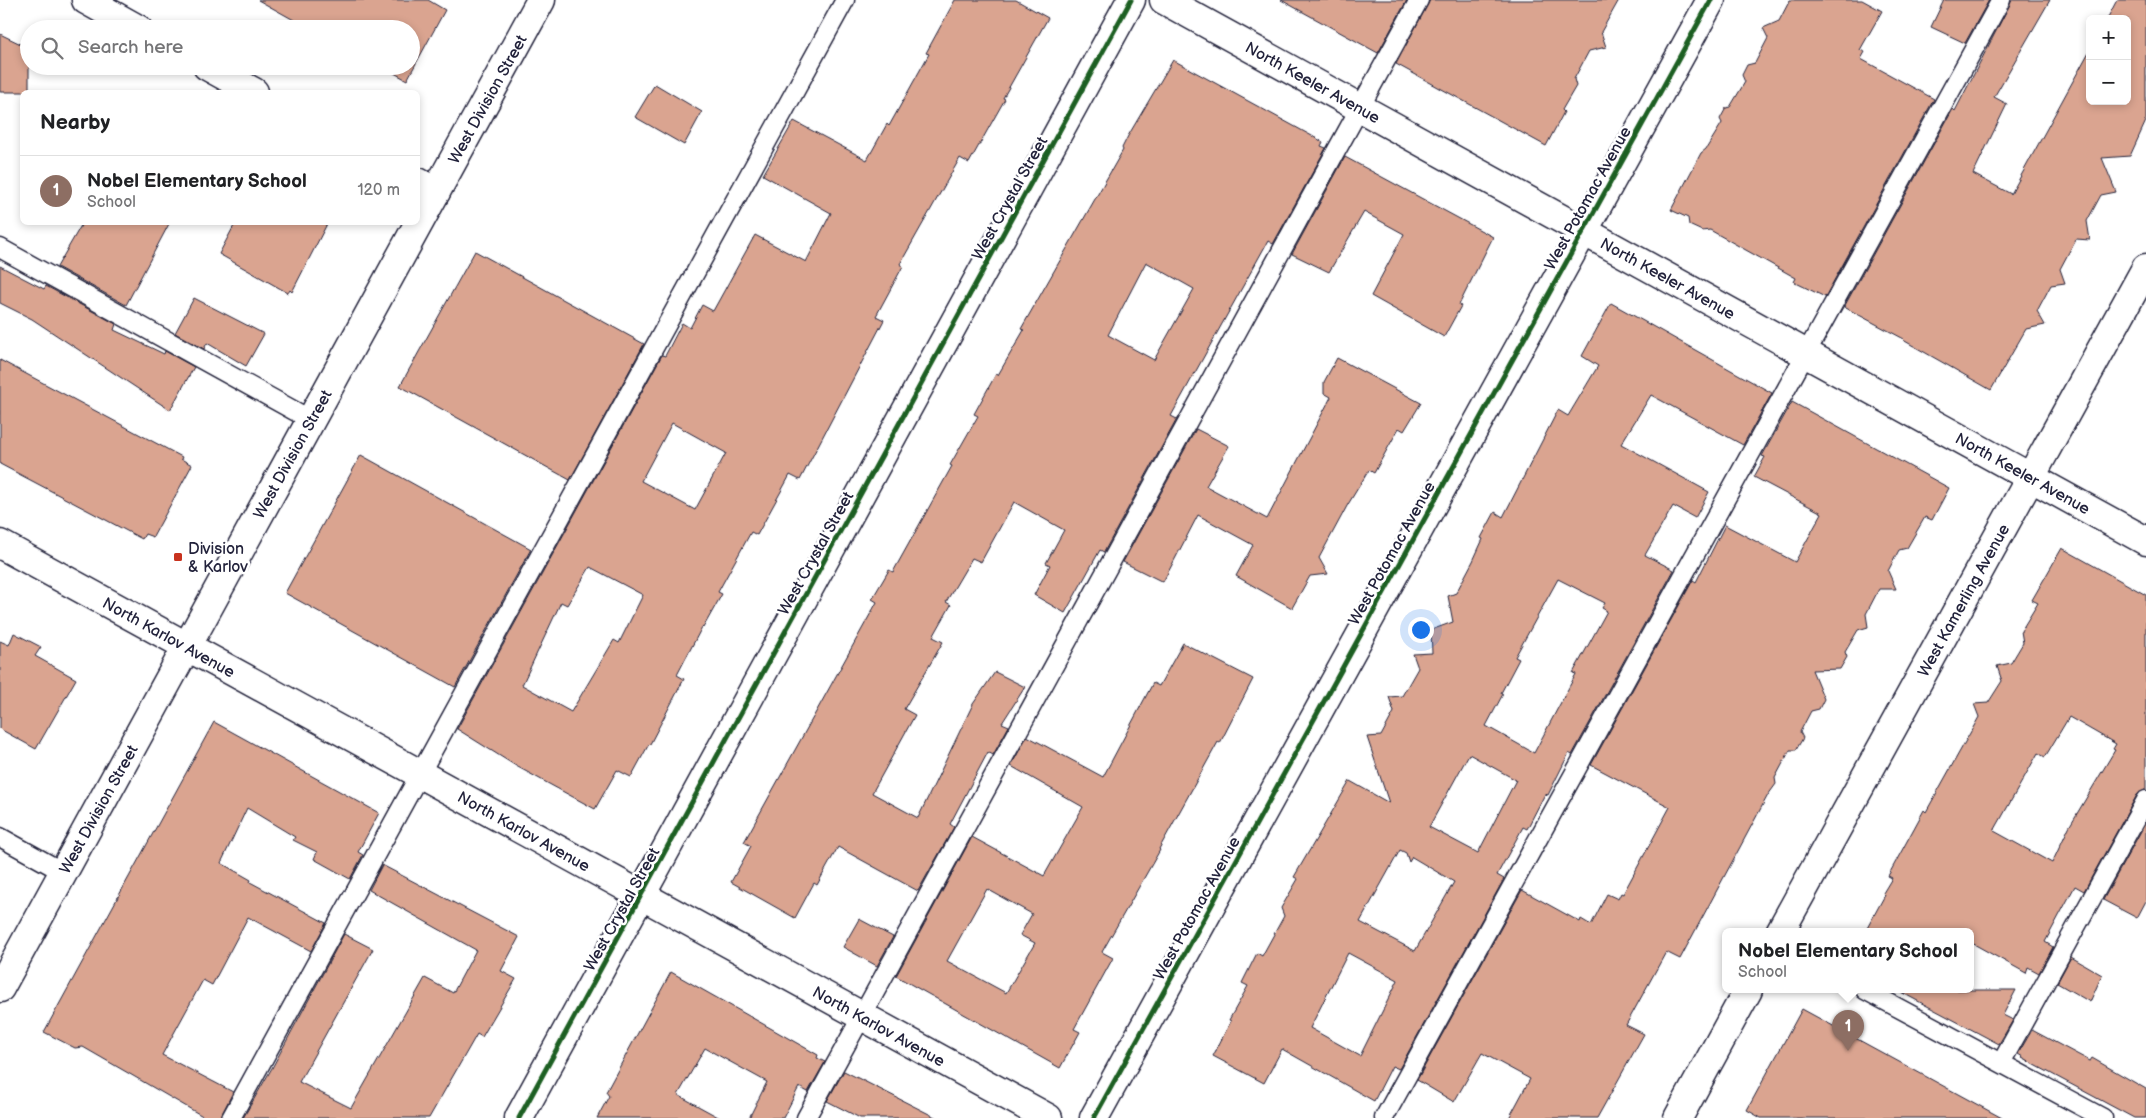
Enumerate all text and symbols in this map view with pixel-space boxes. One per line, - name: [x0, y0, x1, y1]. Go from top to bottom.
- map controls: [2086, 15, 2131, 105]
- button: +: [2086, 15, 2131, 60]
- search box: [20, 20, 420, 75]
- street label: West Division Street: [445, 32, 532, 167]
- icon: search: [38, 34, 66, 62]
- text: Search here: [78, 36, 183, 59]
- street label: North Keeler Avenue: [1242, 38, 1383, 128]
- button: −: [2086, 60, 2131, 105]
- text: Nearby: [40, 110, 110, 135]
- street label: West Potomac Avenue: [1541, 123, 1636, 274]
- street label: West Crystal Street: [968, 134, 1052, 264]
- text: Nobel Elementary School: [87, 170, 307, 193]
- text: 1: [53, 181, 59, 200]
- text: 120 m: [357, 181, 400, 200]
- text: School: [87, 193, 136, 212]
- street label: North Keeler Avenue: [1597, 234, 1738, 324]
- street label: West Division Street: [250, 387, 337, 522]
- street label: North Keeler Avenue: [1952, 429, 2093, 519]
- street label: West Potomac Avenue: [1345, 478, 1440, 629]
- street label: West Crystal Street: [774, 489, 858, 619]
- street label: West Kamerling Avenue: [1914, 521, 2014, 680]
- place label: Division & Karlov: [188, 540, 248, 577]
- marker: Division & Karlov: [172, 551, 184, 563]
- street label: North Karlov Avenue: [99, 594, 238, 683]
- your location: [1408, 617, 1434, 643]
- street label: West Division Street: [56, 742, 143, 877]
- street label: North Karlov Avenue: [454, 788, 593, 877]
- street label: West Potomac Avenue: [1150, 833, 1245, 984]
- street label: West Crystal Street: [580, 845, 664, 975]
- popup: [1722, 928, 1974, 993]
- text: Nobel Elementary School: [1738, 940, 1958, 963]
- text: School: [1738, 963, 1787, 982]
- street label: North Karlov Avenue: [809, 983, 948, 1072]
- pin: 1: [1832, 1010, 1864, 1051]

